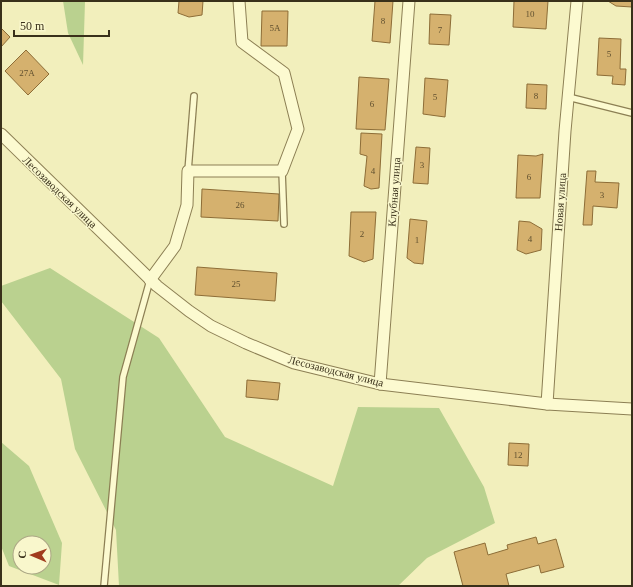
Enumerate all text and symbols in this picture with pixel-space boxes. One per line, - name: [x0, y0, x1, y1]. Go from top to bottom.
- house number: 10: [526, 9, 535, 19]
- scale bar: [14, 12, 109, 38]
- house number: 8: [381, 16, 386, 26]
- text: 50 m: [20, 19, 45, 33]
- house number: 5А: [270, 23, 281, 33]
- house number: 7: [438, 25, 443, 35]
- house number: 5: [607, 49, 612, 59]
- house number: 27А: [19, 68, 35, 78]
- house number: 8: [534, 91, 539, 101]
- house number: 5: [433, 92, 438, 102]
- house number: 6: [370, 99, 375, 109]
- street label: Лесозаводская улица: [21, 154, 99, 230]
- street label: Клубная улица: [386, 157, 402, 227]
- house number: 3: [420, 160, 425, 170]
- house number: 4: [371, 166, 376, 176]
- house number: 6: [527, 172, 532, 182]
- street label: Новая улица: [552, 172, 568, 232]
- house number: 3: [600, 190, 605, 200]
- house number: 26: [236, 200, 245, 210]
- house number: 2: [360, 229, 364, 239]
- house number: 4: [528, 234, 533, 244]
- house number: 1: [415, 235, 419, 245]
- house number: 25: [232, 279, 241, 289]
- street label: Лесозаводская улица: [287, 353, 385, 389]
- house number: 12: [514, 450, 523, 460]
- north arrow: [12, 535, 52, 575]
- text: С: [16, 550, 28, 559]

